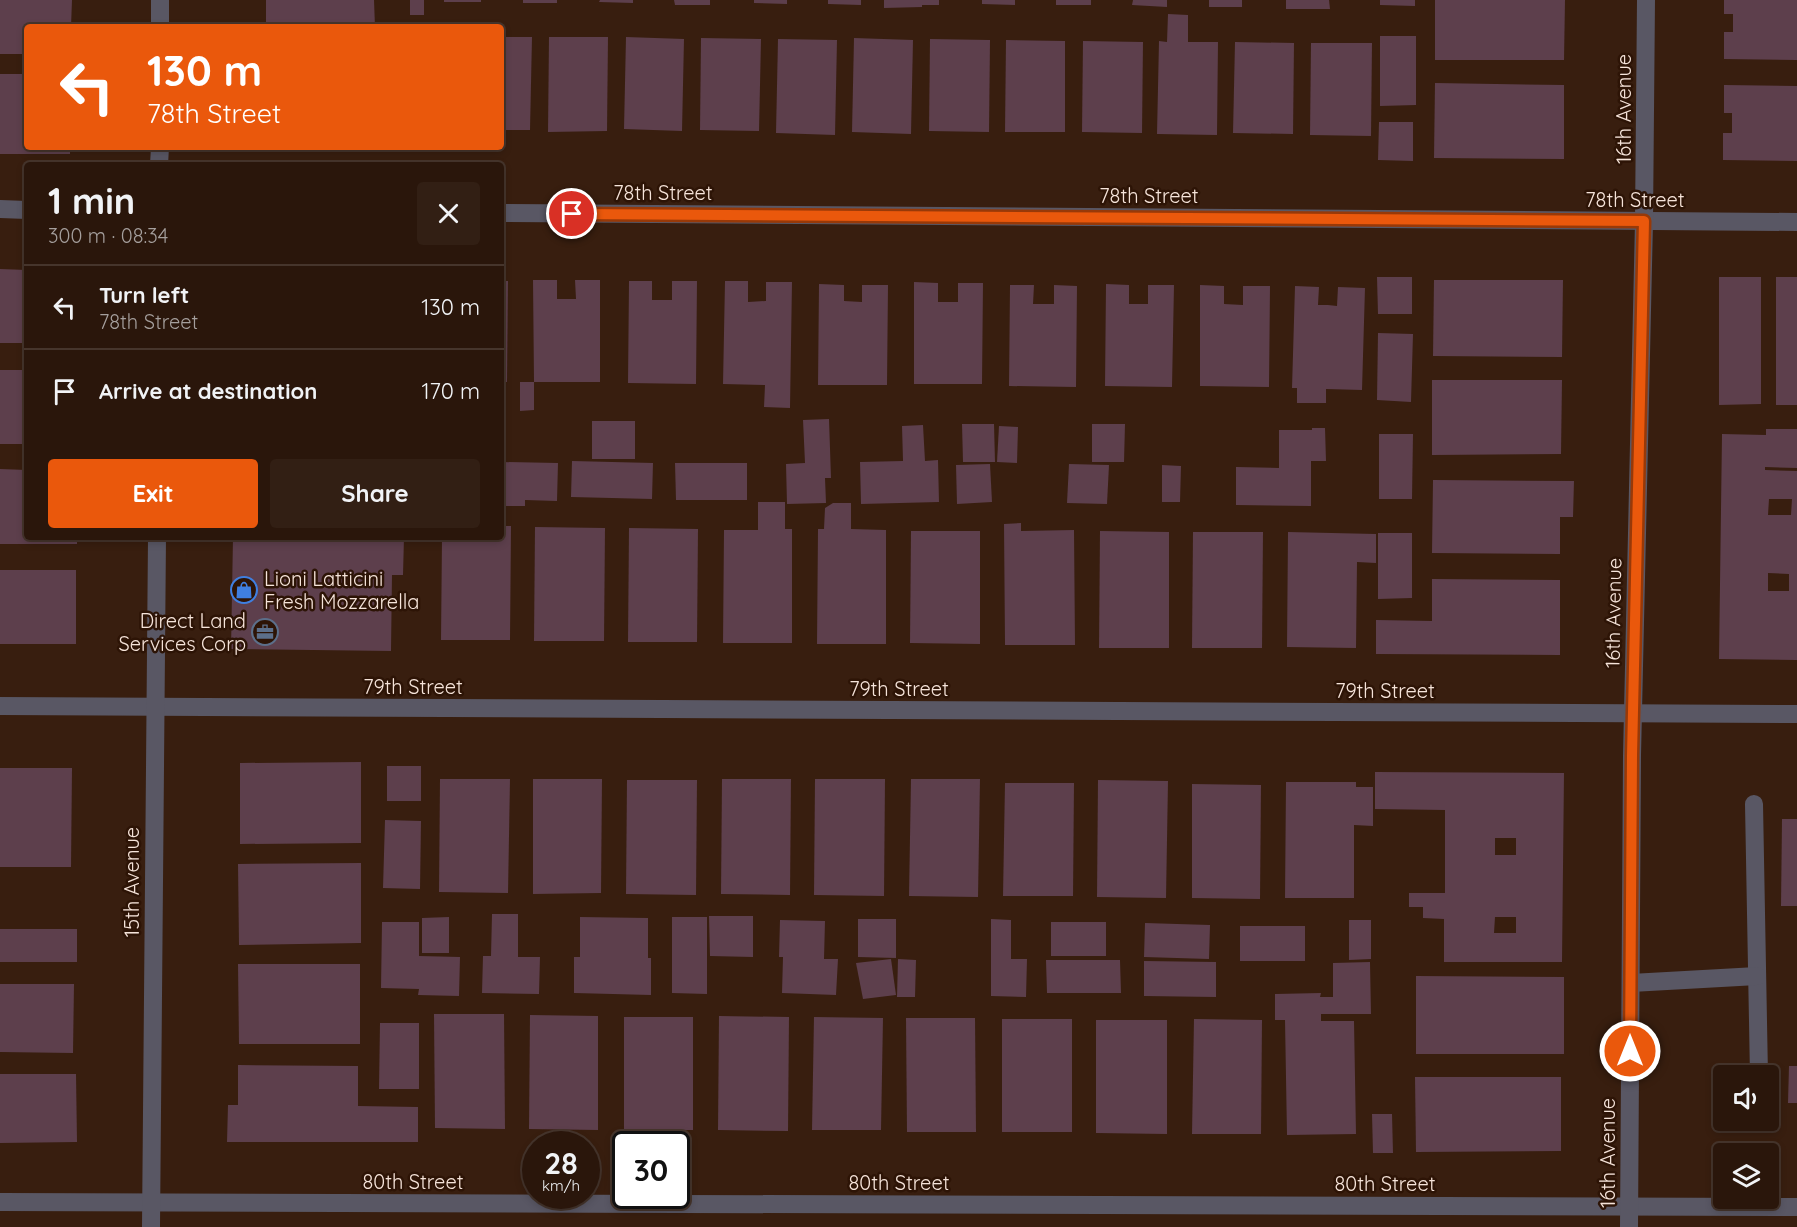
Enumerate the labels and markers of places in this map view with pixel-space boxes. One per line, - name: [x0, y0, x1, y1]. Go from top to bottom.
- pin: [546, 188, 597, 239]
- place label: Lioni Latticini Fresh Mozzarella: [264, 566, 419, 614]
- shop icon: Lioni Latticini Fresh Mozzarella: [229, 575, 259, 605]
- place label: Direct Land Services Corp: [118, 608, 246, 656]
- office icon: Direct Land Services Corp: [250, 617, 280, 647]

